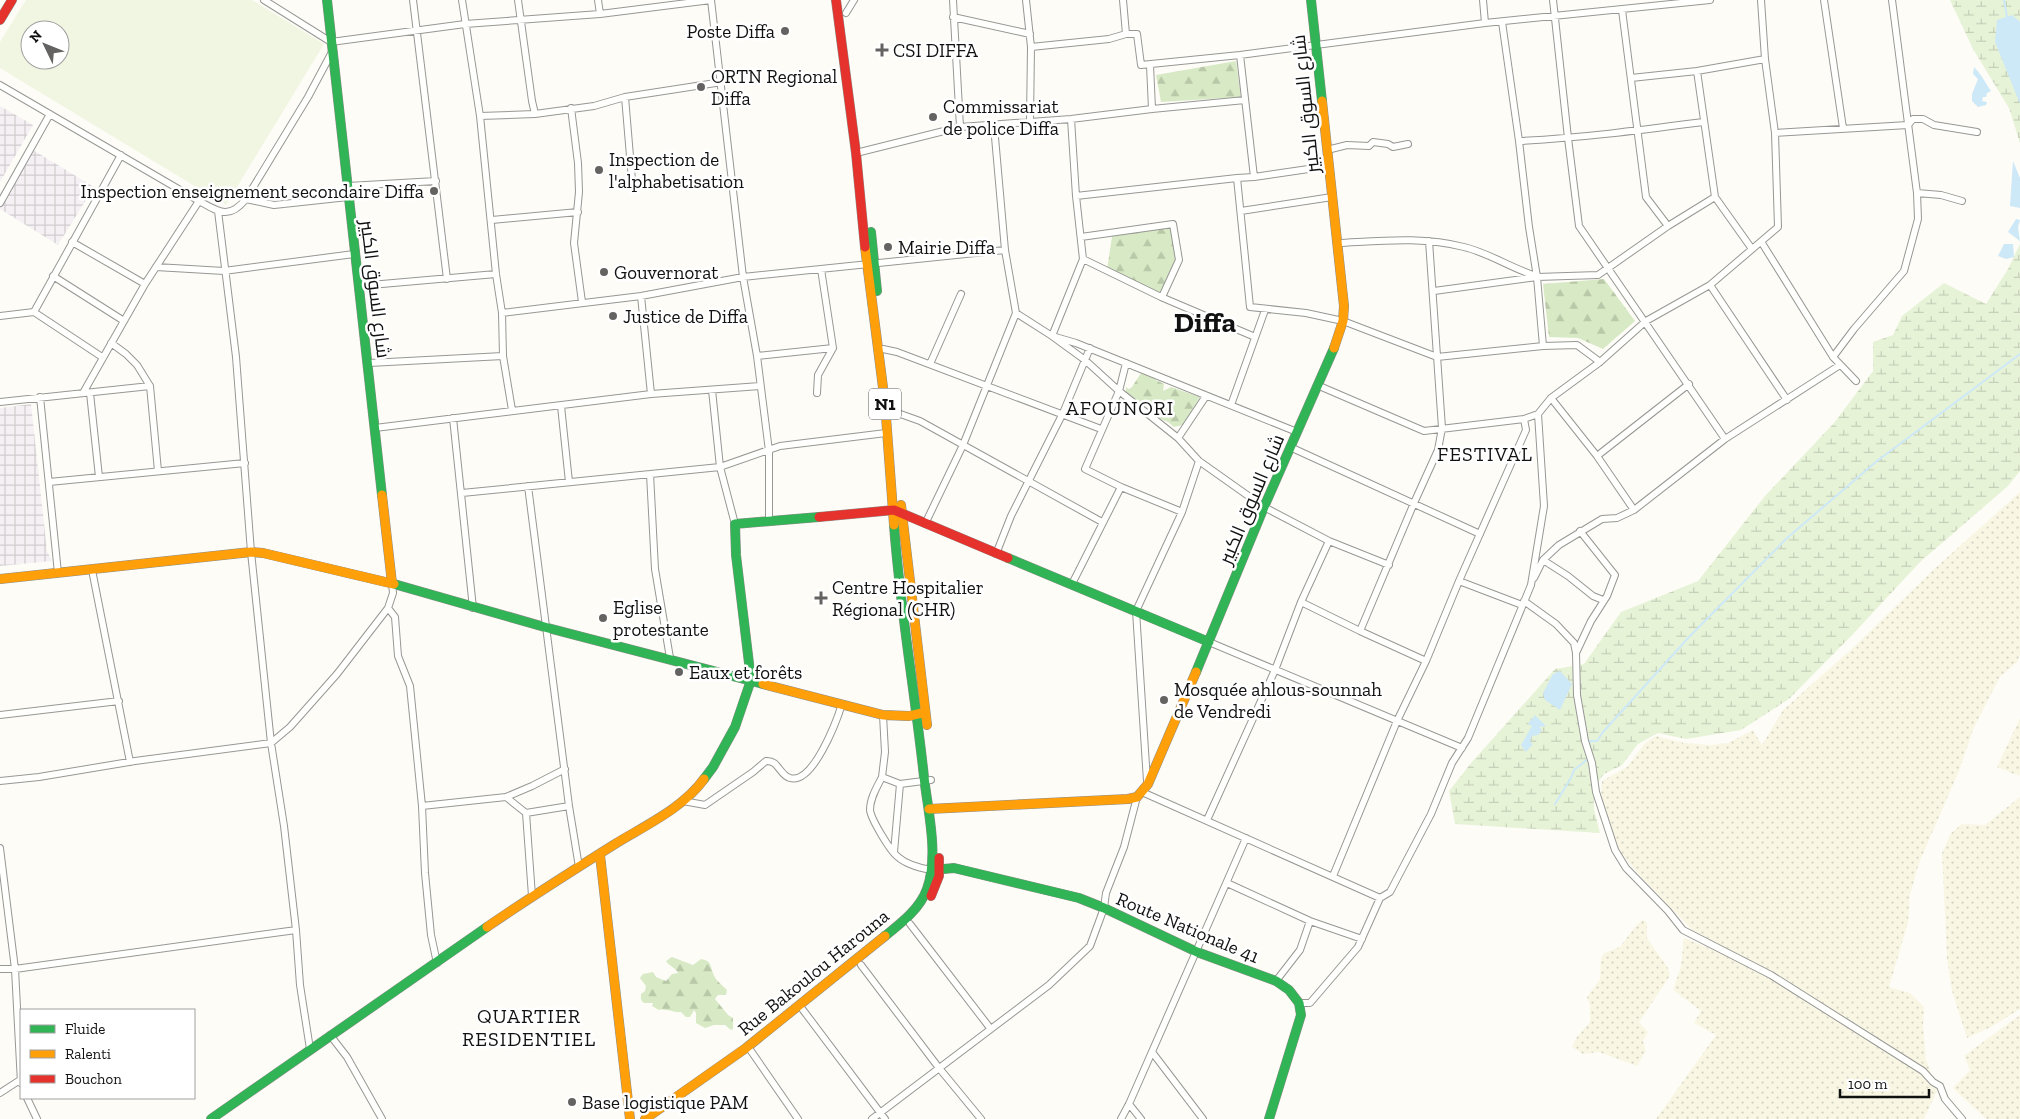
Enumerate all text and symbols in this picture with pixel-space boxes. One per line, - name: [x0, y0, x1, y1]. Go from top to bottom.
- north arrow: [20, 20, 70, 70]
- place label: Poste Diffa: [687, 20, 775, 43]
- marker: Poste Diffa: [779, 25, 791, 37]
- text: N: [26, 27, 46, 46]
- street label: شارع السوق الكبير: [1287, 33, 1326, 175]
- place label: CSI DIFFA: [893, 39, 978, 62]
- marker: CSI DIFFA: [875, 43, 889, 57]
- place label: ORTN Regional Diffa: [711, 65, 837, 110]
- marker: ORTN Regional Diffa: [695, 81, 707, 93]
- place label: Commissariat de police Diffa: [943, 95, 1059, 140]
- marker: Commissariat de police Diffa: [927, 111, 939, 123]
- place label: Inspection de l'alphabetisation: [609, 148, 744, 193]
- marker: Inspection de l'alphabetisation: [593, 164, 605, 176]
- place label: Inspection enseignement secondaire Diffa: [81, 180, 424, 203]
- marker: Inspection enseignement secondaire Diffa: [428, 185, 440, 197]
- street label: شارع السوق الكبير: [354, 218, 395, 360]
- place label: Mairie Diffa: [898, 236, 995, 259]
- marker: Mairie Diffa: [882, 241, 894, 253]
- place label: Gouvernorat: [614, 261, 718, 284]
- marker: Gouvernorat: [598, 266, 610, 278]
- place label: Justice de Diffa: [623, 305, 748, 328]
- district label: Diffa: [1174, 305, 1236, 339]
- marker: Justice de Diffa: [607, 310, 619, 322]
- road number: N1: [869, 388, 901, 419]
- district label: AFOUNORI: [1066, 396, 1174, 420]
- street label: شارع السوق الكبير: [1213, 431, 1291, 569]
- district label: FESTIVAL: [1437, 442, 1533, 466]
- place label: Centre Hospitalier Régional (CHR): [832, 576, 984, 621]
- marker: Centre Hospitalier Régional (CHR): [814, 591, 828, 605]
- place label: Eglise protestante: [613, 596, 709, 641]
- marker: Eglise protestante: [597, 612, 609, 624]
- place label: Eaux et forêts: [689, 661, 802, 684]
- marker: Eaux et forêts: [673, 666, 685, 678]
- place label: Mosquée ahlous-sounnah de Vendredi: [1174, 678, 1382, 723]
- marker: Mosquée ahlous-sounnah de Vendredi: [1158, 694, 1170, 706]
- street label: Route Nationale 41: [1113, 887, 1263, 968]
- street label: Rue Bakoulou Harouna: [733, 904, 894, 1040]
- district label: QUARTIER RESIDENTIEL: [462, 1004, 596, 1051]
- legend: [20, 1009, 195, 1099]
- text: Fluide: [65, 1020, 105, 1038]
- text: Ralenti: [65, 1045, 111, 1063]
- scale bar: [1840, 1066, 1929, 1098]
- text: Bouchon: [65, 1070, 122, 1088]
- text: 100 m: [1848, 1075, 1887, 1093]
- place label: Base logistique PAM: [582, 1091, 749, 1114]
- marker: Base logistique PAM: [566, 1096, 578, 1108]

